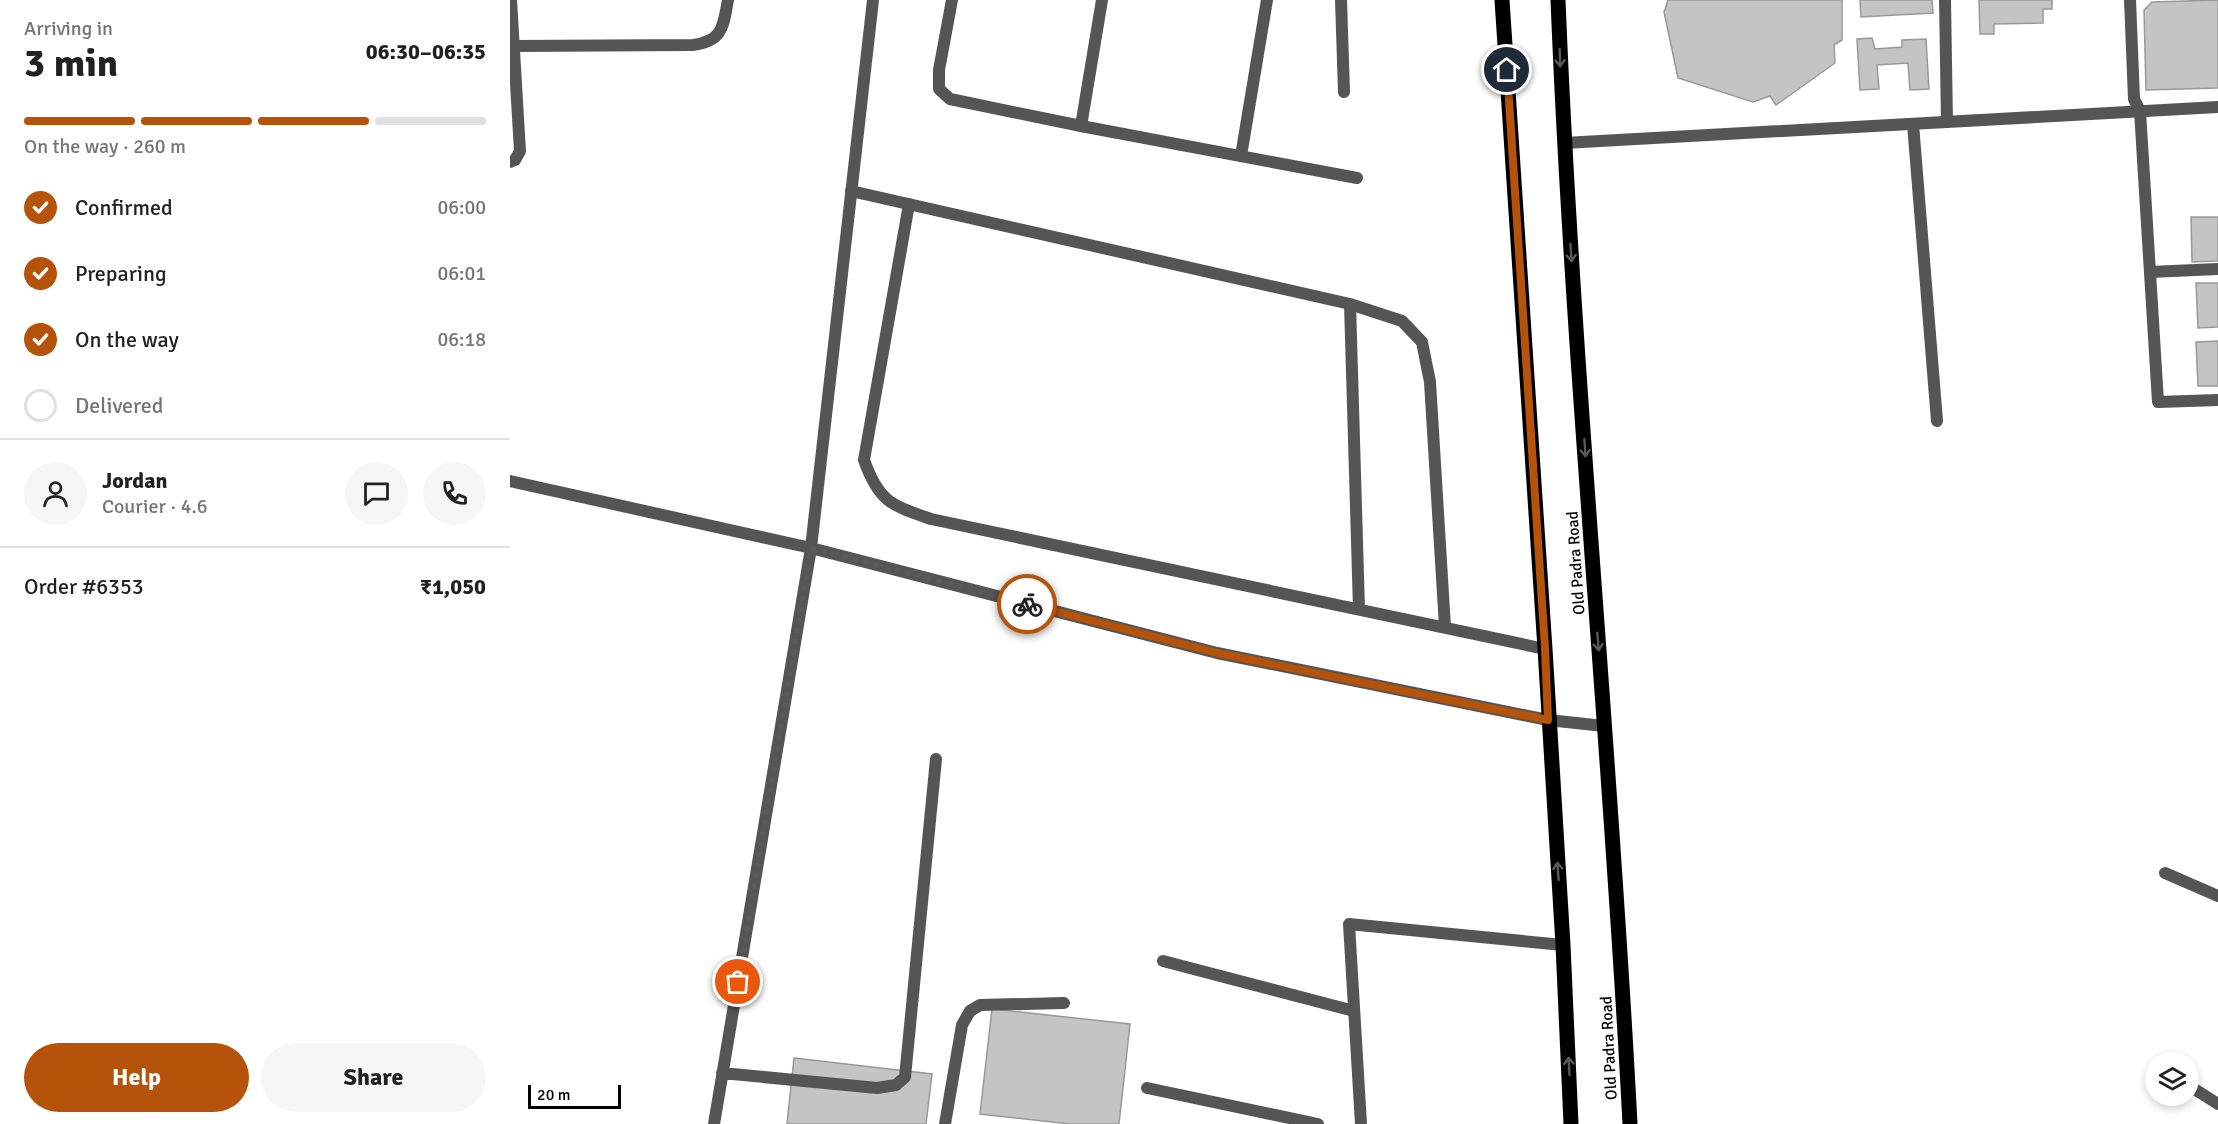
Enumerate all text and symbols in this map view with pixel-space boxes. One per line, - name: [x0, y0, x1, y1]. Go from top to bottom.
- text: Arriving in: [24, 16, 113, 41]
- text: 06:30–06:35: [366, 38, 486, 65]
- text: 3 min: [24, 39, 118, 87]
- pin: [1481, 44, 1532, 95]
- one-way arrow: [1555, 48, 1566, 68]
- icon: home: [1490, 53, 1523, 86]
- text: On the way · 260 m: [24, 134, 186, 159]
- icon: check: [24, 191, 57, 224]
- text: Confirmed: [75, 194, 173, 221]
- text: 06:00: [437, 195, 486, 220]
- one-way arrow: [1566, 243, 1577, 263]
- icon: check: [24, 257, 57, 290]
- text: Preparing: [75, 260, 167, 287]
- text: 06:01: [437, 261, 486, 286]
- icon: check: [24, 323, 57, 356]
- text: On the way: [75, 326, 179, 353]
- text: 06:18: [437, 327, 486, 352]
- text: Delivered: [75, 392, 163, 419]
- one-way arrow: [1580, 437, 1591, 457]
- button: person: [24, 462, 87, 525]
- button: chat: [345, 462, 408, 525]
- button: phone: [423, 462, 486, 525]
- text: Jordan: [102, 467, 168, 494]
- text: Courier · 4.6: [102, 494, 208, 519]
- street label: Old Padra Road: [1562, 510, 1590, 616]
- text: Order #6353: [24, 573, 144, 600]
- text: ₹1,050: [420, 573, 486, 600]
- courier: [997, 574, 1057, 634]
- icon: bike: [1011, 588, 1044, 621]
- one-way arrow: [1593, 632, 1604, 652]
- one-way arrow: [1552, 861, 1563, 881]
- pin: [712, 956, 763, 1007]
- icon: bag: [721, 965, 754, 998]
- street label: Old Padra Road: [1596, 995, 1622, 1100]
- button: Help: [24, 1043, 249, 1112]
- button: Share: [261, 1043, 486, 1112]
- map controls: [2145, 1052, 2199, 1106]
- button: layers: [2145, 1052, 2199, 1106]
- one-way arrow: [1563, 1056, 1574, 1076]
- scale bar: [528, 1082, 621, 1110]
- text: 20 m: [537, 1085, 571, 1105]

